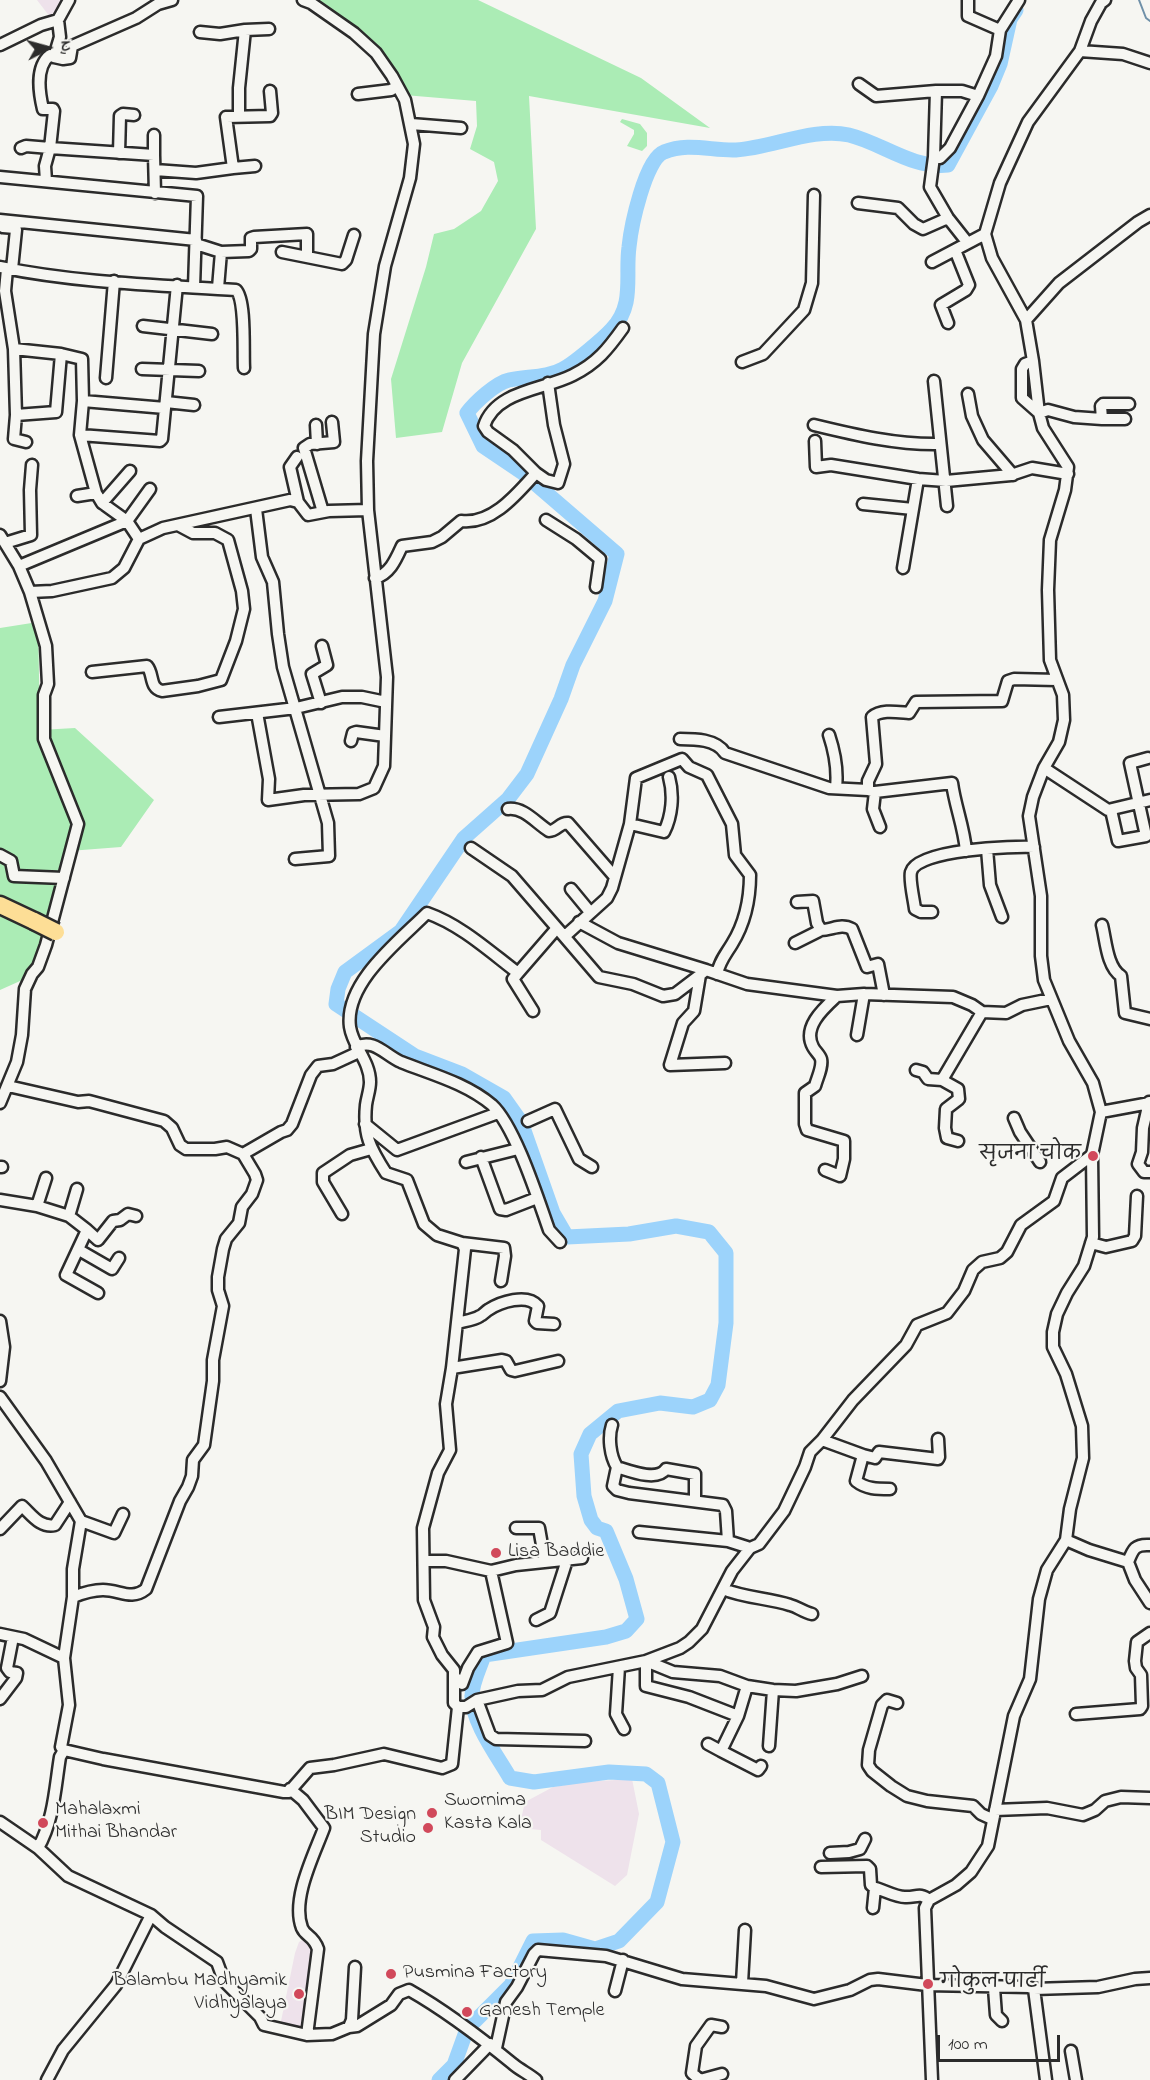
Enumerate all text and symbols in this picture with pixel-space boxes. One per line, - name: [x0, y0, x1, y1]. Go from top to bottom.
- north arrow: [18, 18, 78, 78]
- text: N: [53, 39, 78, 53]
- place label: सृजना चोक: [979, 1144, 1081, 1168]
- marker: सृजना चोक: [1086, 1149, 1100, 1163]
- place label: Lisa Baddie: [508, 1541, 604, 1565]
- marker: Lisa Baddie: [489, 1546, 503, 1560]
- place label: Swornima Kasta Kala: [444, 1790, 532, 1837]
- place label: Mahalaxmi Mithai Bhandar: [55, 1799, 177, 1846]
- place label: BIM Design Studio: [324, 1804, 416, 1851]
- marker: Swornima Kasta Kala: [425, 1806, 439, 1820]
- marker: Mahalaxmi Mithai Bhandar: [36, 1816, 50, 1830]
- marker: BIM Design Studio: [421, 1821, 435, 1835]
- place label: Pusmina Factory: [403, 1962, 547, 1986]
- marker: Pusmina Factory: [384, 1967, 398, 1981]
- place label: Balambu Madhyamik Vidhyalaya: [113, 1970, 287, 2017]
- place label: गोकुल पार्टी: [940, 1972, 1045, 1996]
- marker: गोकुल पार्टी: [921, 1977, 935, 1991]
- marker: Balambu Madhyamik Vidhyalaya: [292, 1987, 306, 2001]
- place label: Ganesh Temple: [479, 2000, 604, 2024]
- marker: Ganesh Temple: [460, 2005, 474, 2019]
- scale bar: [940, 2023, 1063, 2061]
- text: 100 m: [948, 2032, 988, 2058]

